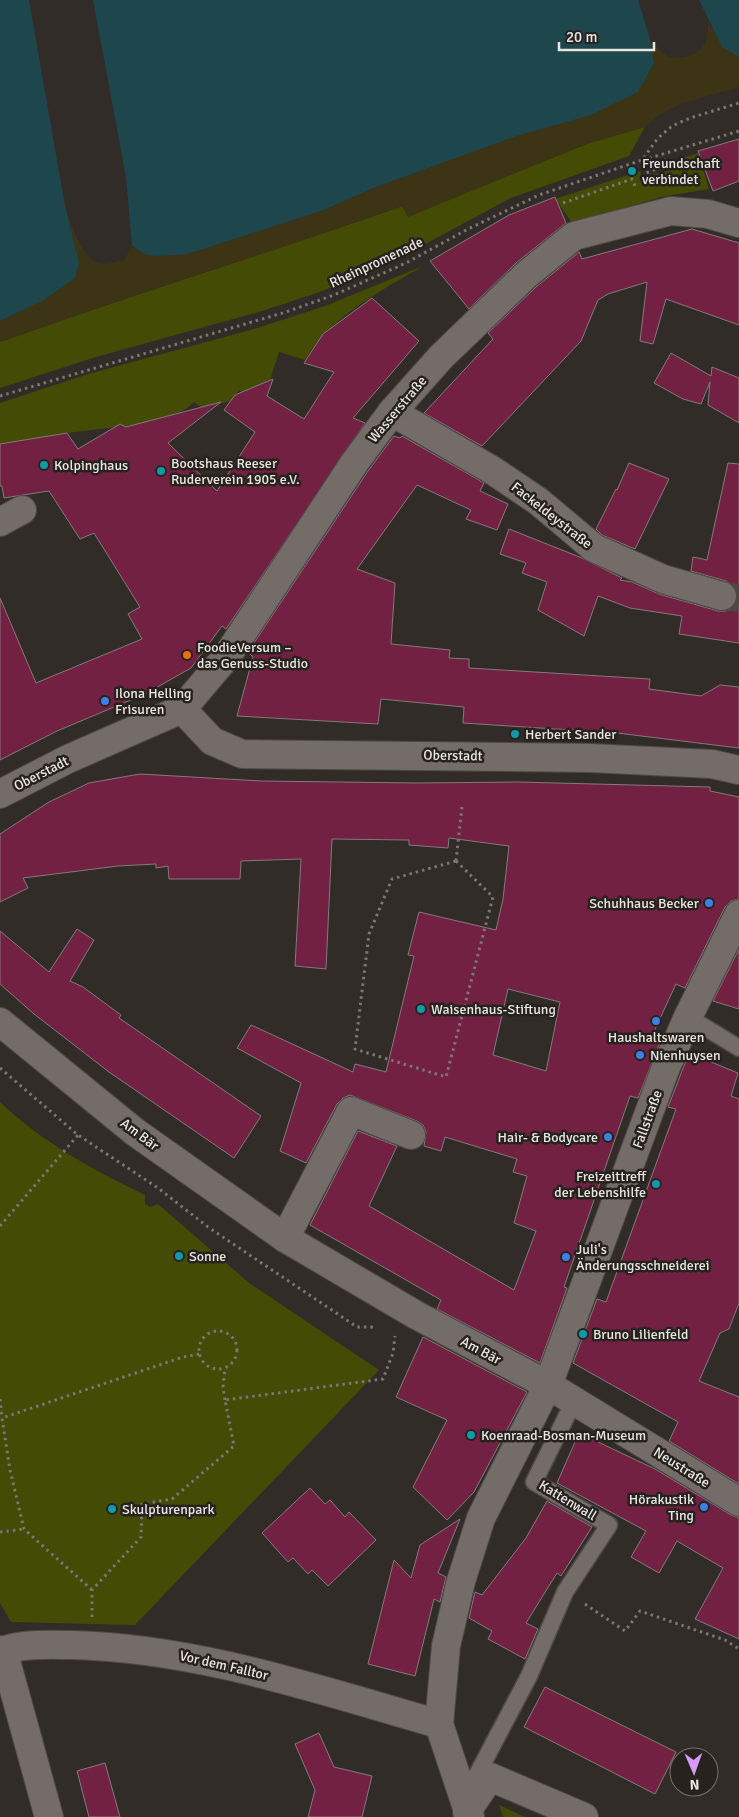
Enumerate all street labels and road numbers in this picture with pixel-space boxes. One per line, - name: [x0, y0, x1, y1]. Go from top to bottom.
- street label: Rheinpromenade: [327, 233, 426, 292]
- street label: Wasserstraße: [365, 373, 430, 446]
- street label: Fackeldeystraße: [508, 479, 596, 552]
- street label: Oberstadt: [423, 746, 483, 765]
- street label: Oberstadt: [11, 752, 72, 794]
- street label: Fallstraße: [629, 1088, 666, 1151]
- street label: Am Bär: [117, 1115, 163, 1155]
- street label: Am Bär: [458, 1333, 505, 1369]
- street label: Neustraße: [650, 1443, 713, 1491]
- street label: Kattenwall: [536, 1477, 600, 1524]
- street label: Vor dem Falltor: [178, 1647, 271, 1684]

